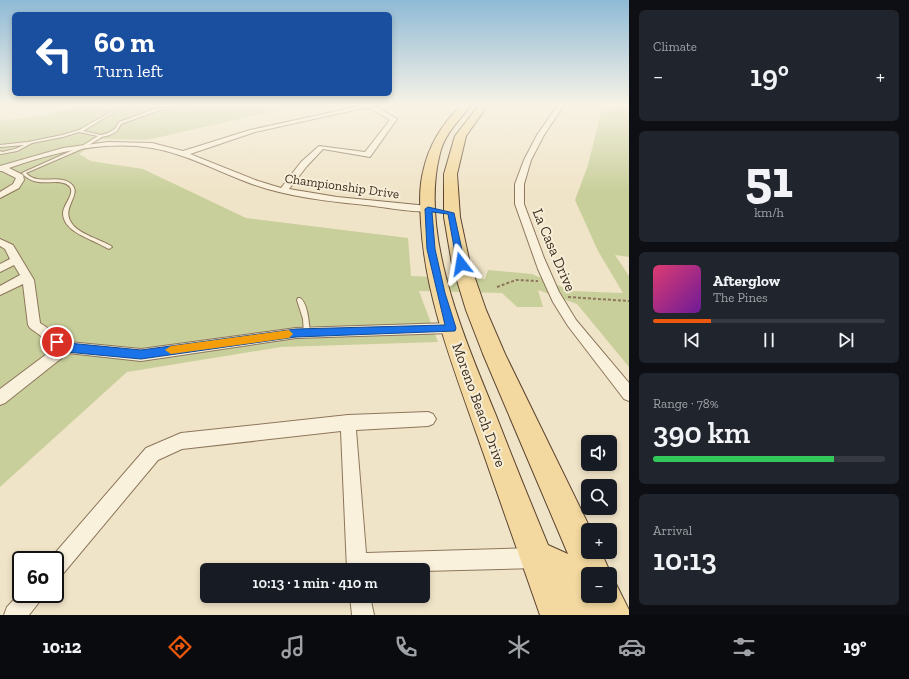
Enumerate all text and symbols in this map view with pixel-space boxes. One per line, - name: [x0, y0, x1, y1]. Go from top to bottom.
- text: 60 m: [94, 26, 155, 59]
- icon: left: [28, 28, 80, 80]
- text: Climate: [653, 39, 697, 54]
- text: 19°: [750, 58, 789, 94]
- text: Turn left: [94, 60, 163, 82]
- text: −: [653, 63, 663, 90]
- text: +: [876, 63, 885, 90]
- text: 51: [745, 148, 793, 210]
- street label: Championship Drive: [284, 171, 400, 201]
- text: km/h: [754, 205, 784, 220]
- street label: La Casa Drive: [528, 206, 580, 294]
- position arrow: [440, 243, 482, 285]
- text: Afterglow: [713, 272, 780, 290]
- text: The Pines: [713, 290, 768, 305]
- pin: [40, 325, 74, 359]
- icon: previous: [681, 329, 703, 351]
- icon: pause: [758, 329, 780, 351]
- icon: next: [835, 329, 857, 351]
- icon: arrive: [46, 331, 68, 353]
- street label: Moreno Beach Drive: [448, 340, 510, 470]
- text: Range · 78%: [653, 396, 719, 411]
- text: 390 km: [653, 415, 750, 451]
- map controls: [581, 435, 617, 603]
- button: sound: [581, 435, 617, 471]
- button: search: [581, 479, 617, 515]
- button: +: [581, 523, 617, 559]
- text: Arrival: [653, 523, 692, 538]
- text: 10:13: [653, 542, 717, 578]
- speed limit sign: 60: [12, 551, 64, 603]
- button: −: [581, 567, 617, 603]
- text: 10:13 · 1 min · 410 m: [252, 574, 378, 592]
- icon: directions: [166, 633, 194, 661]
- icon: music: [279, 633, 307, 661]
- icon: phone: [392, 633, 420, 661]
- icon: climate: [505, 633, 533, 661]
- icon: car: [618, 633, 646, 661]
- icon: filters: [730, 633, 758, 661]
- text: 10:12: [42, 636, 81, 658]
- text: 19°: [843, 636, 867, 658]

